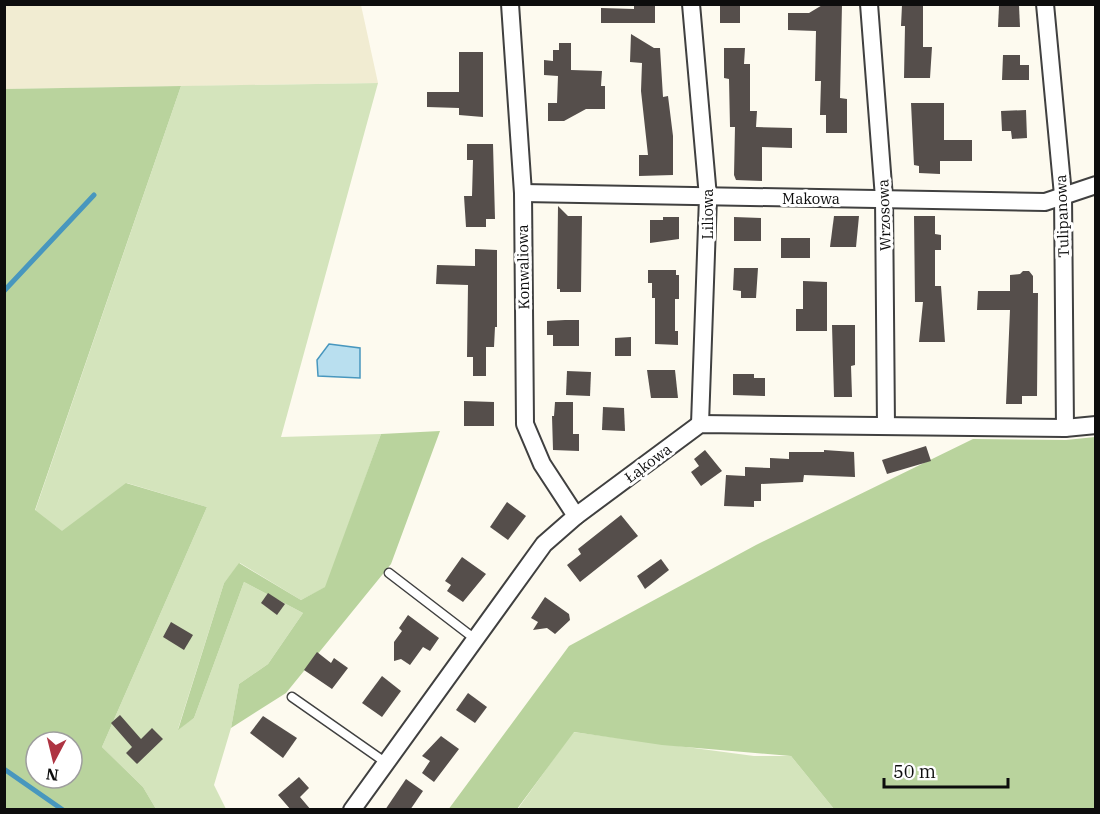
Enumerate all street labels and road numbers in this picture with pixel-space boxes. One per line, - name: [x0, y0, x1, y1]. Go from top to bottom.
- street label: Tulipanowa: [1051, 174, 1073, 258]
- street label: Wrzosowa: [873, 179, 895, 251]
- street label: Liliowa: [698, 189, 717, 239]
- street label: Makowa: [782, 189, 840, 208]
- street label: Konwaliowa: [513, 224, 533, 310]
- street label: Łąkowa: [621, 439, 675, 487]

